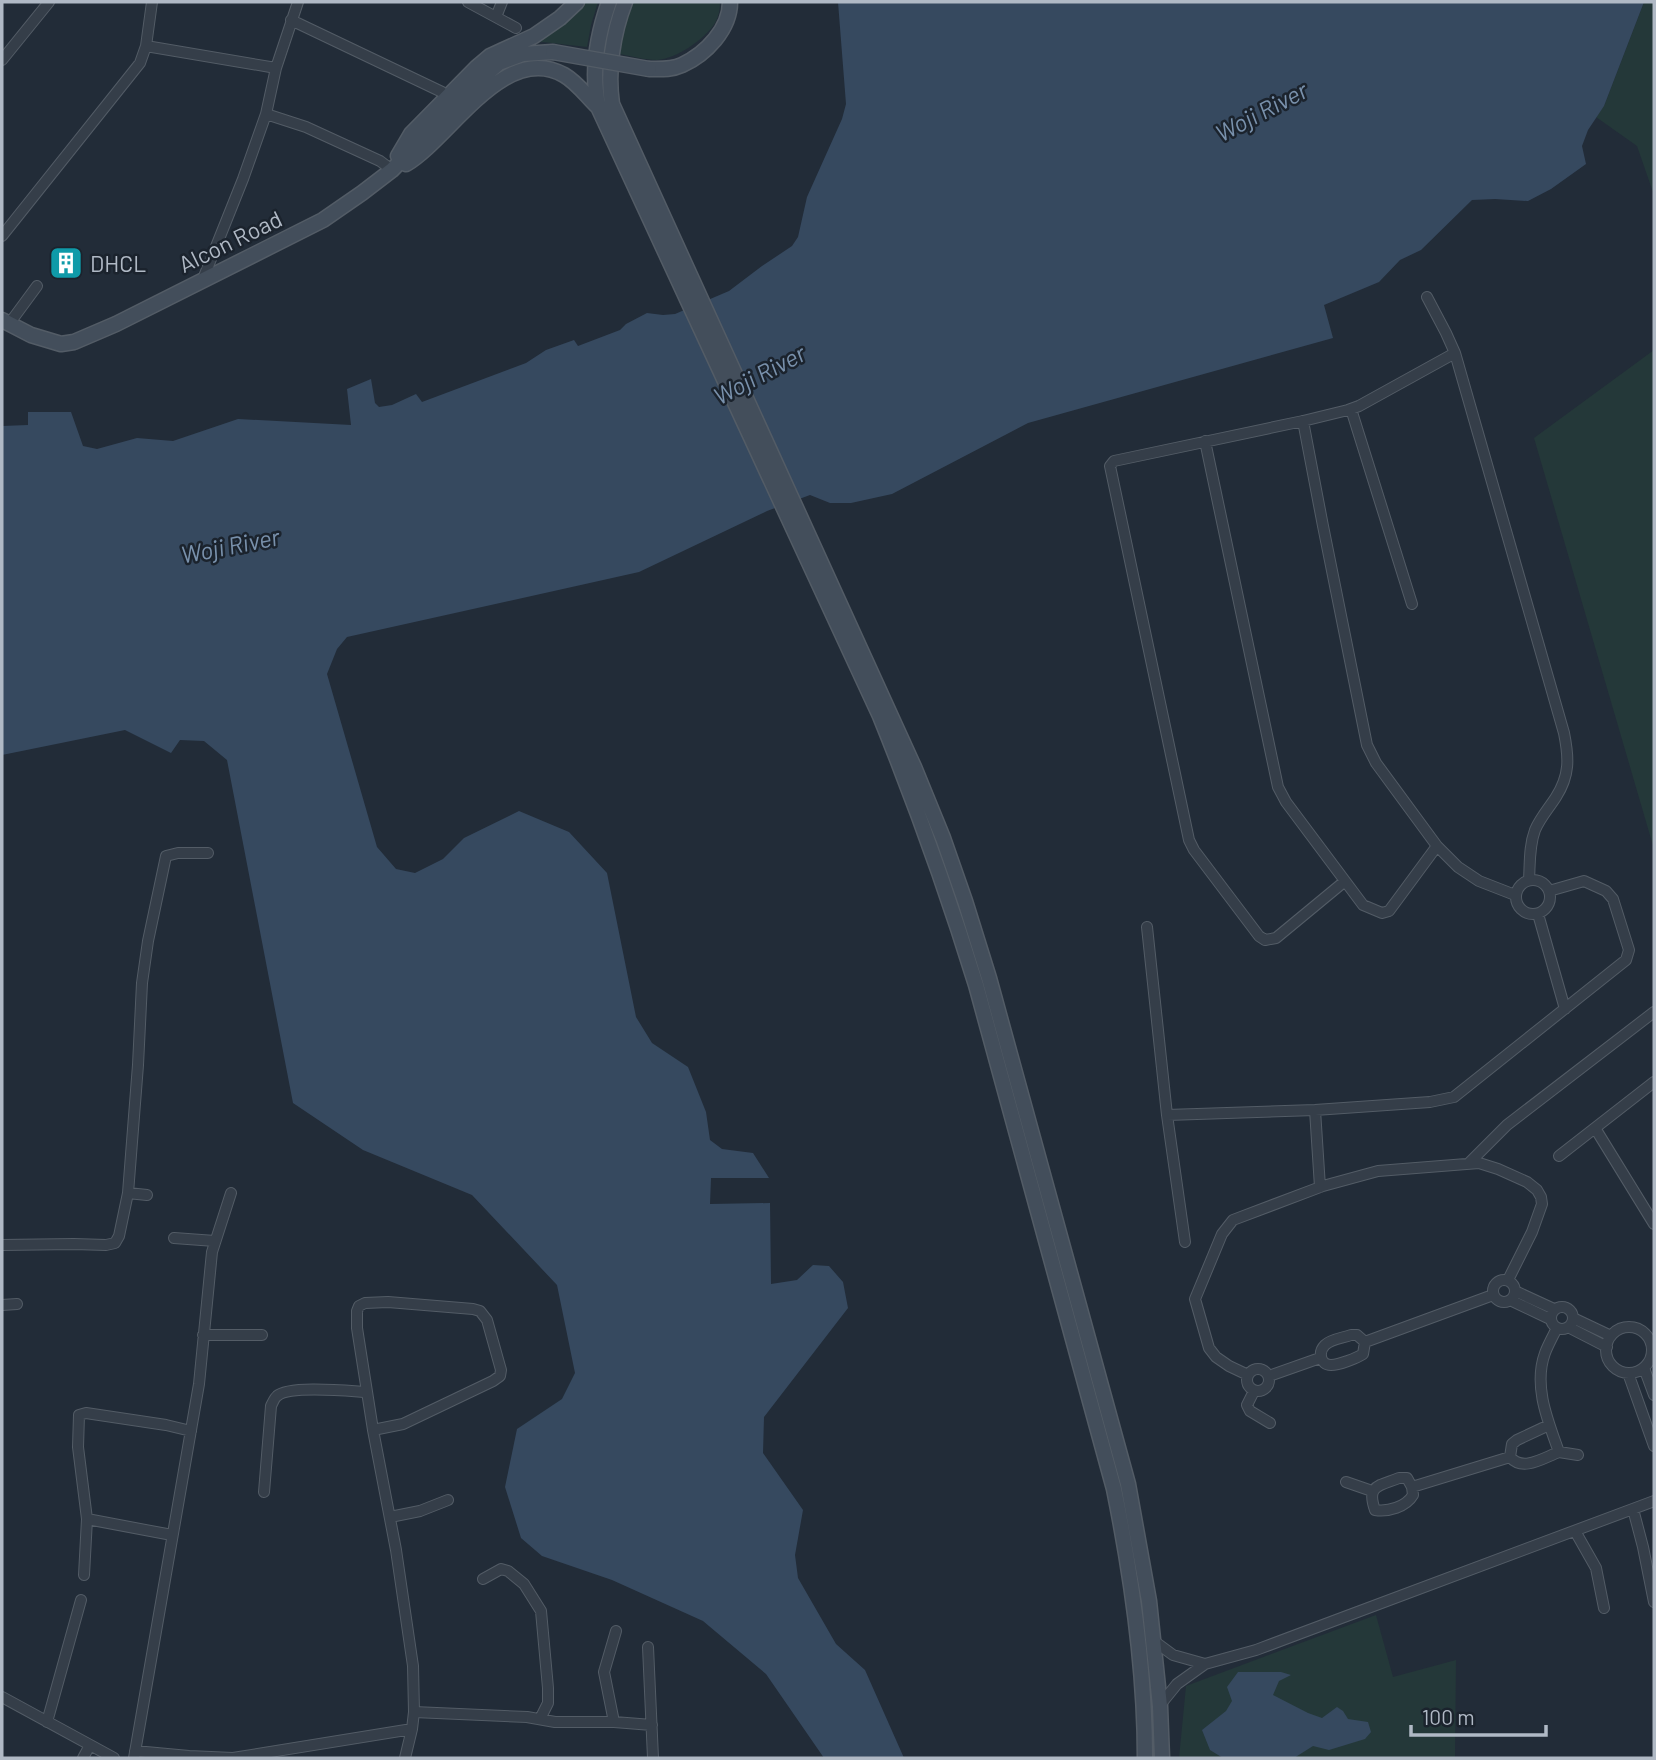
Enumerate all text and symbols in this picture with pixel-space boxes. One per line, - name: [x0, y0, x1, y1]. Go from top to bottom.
- water label: Woji River: [1210, 74, 1313, 147]
- street label: Alcon Road: [174, 204, 286, 278]
- building icon: DHCL: [47, 244, 85, 282]
- place label: DHCL: [90, 249, 146, 277]
- water label: Woji River: [708, 337, 811, 410]
- water label: Woji River: [178, 521, 283, 569]
- scale bar: [1411, 1694, 1546, 1738]
- text: 100 m: [1422, 1704, 1475, 1729]

